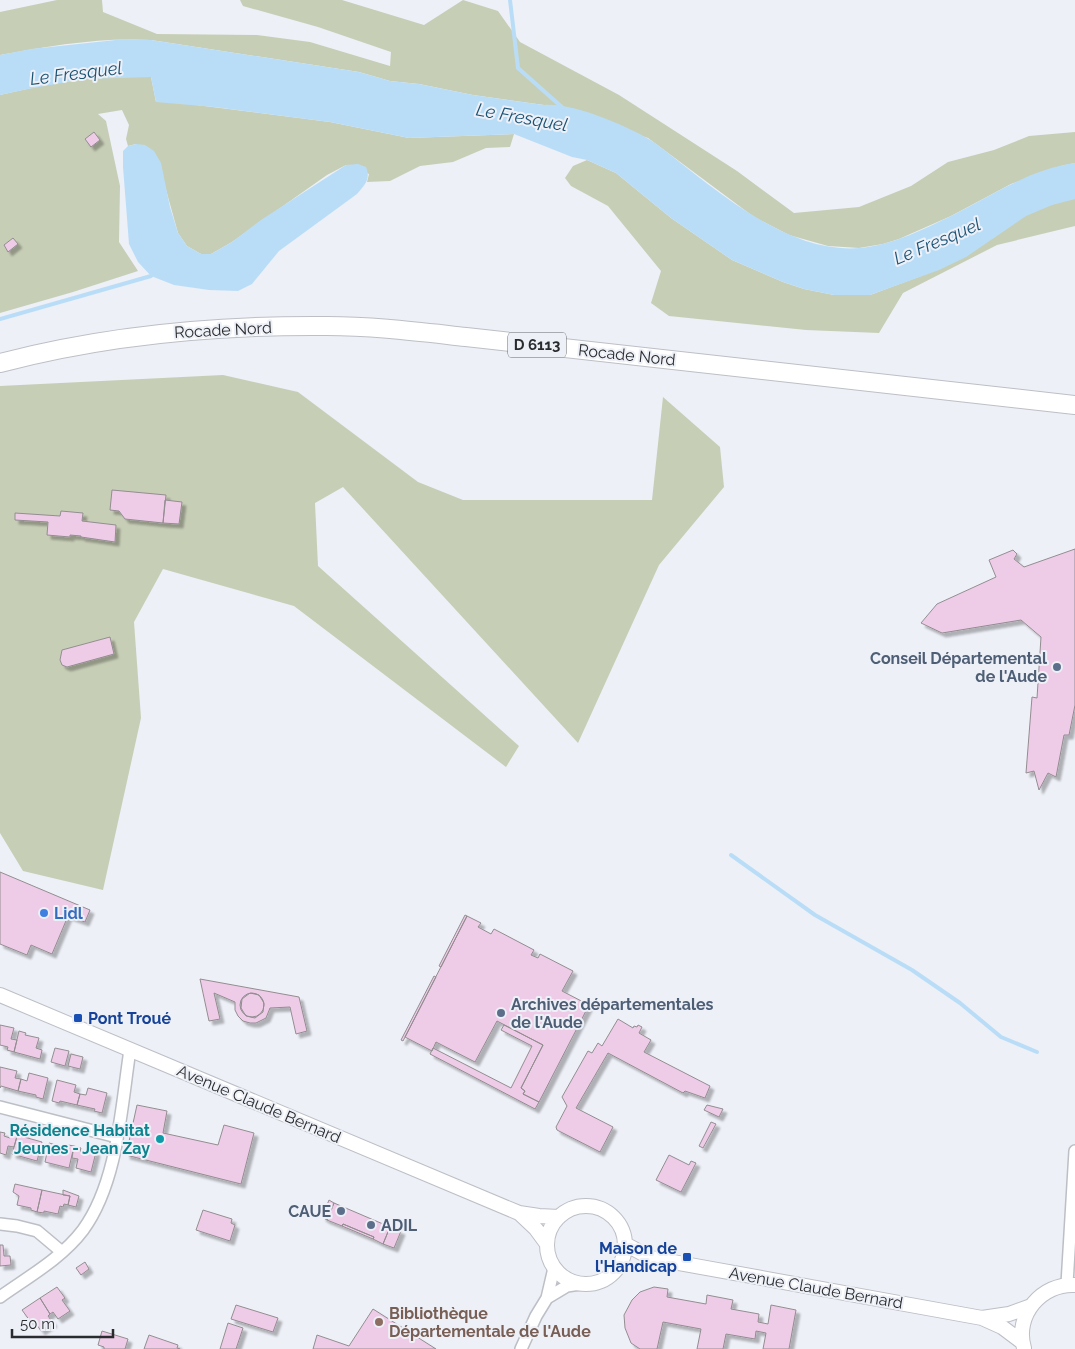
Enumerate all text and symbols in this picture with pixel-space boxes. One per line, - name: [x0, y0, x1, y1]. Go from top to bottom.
- water label: Le Fresquel: [29, 57, 123, 89]
- water label: Le Fresquel: [475, 99, 570, 135]
- water label: Le Fresquel: [890, 213, 984, 269]
- street label: Rocade Nord: [174, 318, 272, 342]
- road number: D 6113: [508, 332, 566, 358]
- street label: Rocade Nord: [577, 340, 677, 370]
- place label: Conseil Départemental de l'Aude: [870, 649, 1048, 686]
- marker: Conseil Départemental de l'Aude: [1051, 661, 1063, 673]
- place label: Lidl: [54, 904, 84, 923]
- marker: Lidl: [38, 907, 50, 919]
- place label: Archives départementales de l'Aude: [511, 995, 714, 1032]
- marker: Archives départementales de l'Aude: [495, 1007, 507, 1019]
- place label: Pont Troué: [88, 1009, 171, 1028]
- marker: Pont Troué: [72, 1012, 84, 1024]
- street label: Avenue Claude Bernard: [174, 1061, 344, 1147]
- place label: Résidence Habitat Jeunes - Jean Zay: [10, 1121, 150, 1158]
- marker: Résidence Habitat Jeunes - Jean Zay: [154, 1133, 166, 1145]
- place label: CAUE: [288, 1202, 331, 1221]
- marker: CAUE: [335, 1205, 347, 1217]
- place label: ADIL: [381, 1216, 418, 1235]
- marker: ADIL: [365, 1219, 377, 1231]
- place label: Maison de l'Handicap: [595, 1239, 677, 1276]
- marker: Maison de l'Handicap: [681, 1251, 693, 1263]
- street label: Avenue Claude Bernard: [728, 1263, 904, 1313]
- place label: Bibliothèque Départementale de l'Aude: [389, 1304, 591, 1341]
- scale bar: [12, 1306, 114, 1338]
- text: 50 m: [20, 1315, 55, 1333]
- marker: Bibliothèque Départementale de l'Aude: [373, 1316, 385, 1328]

